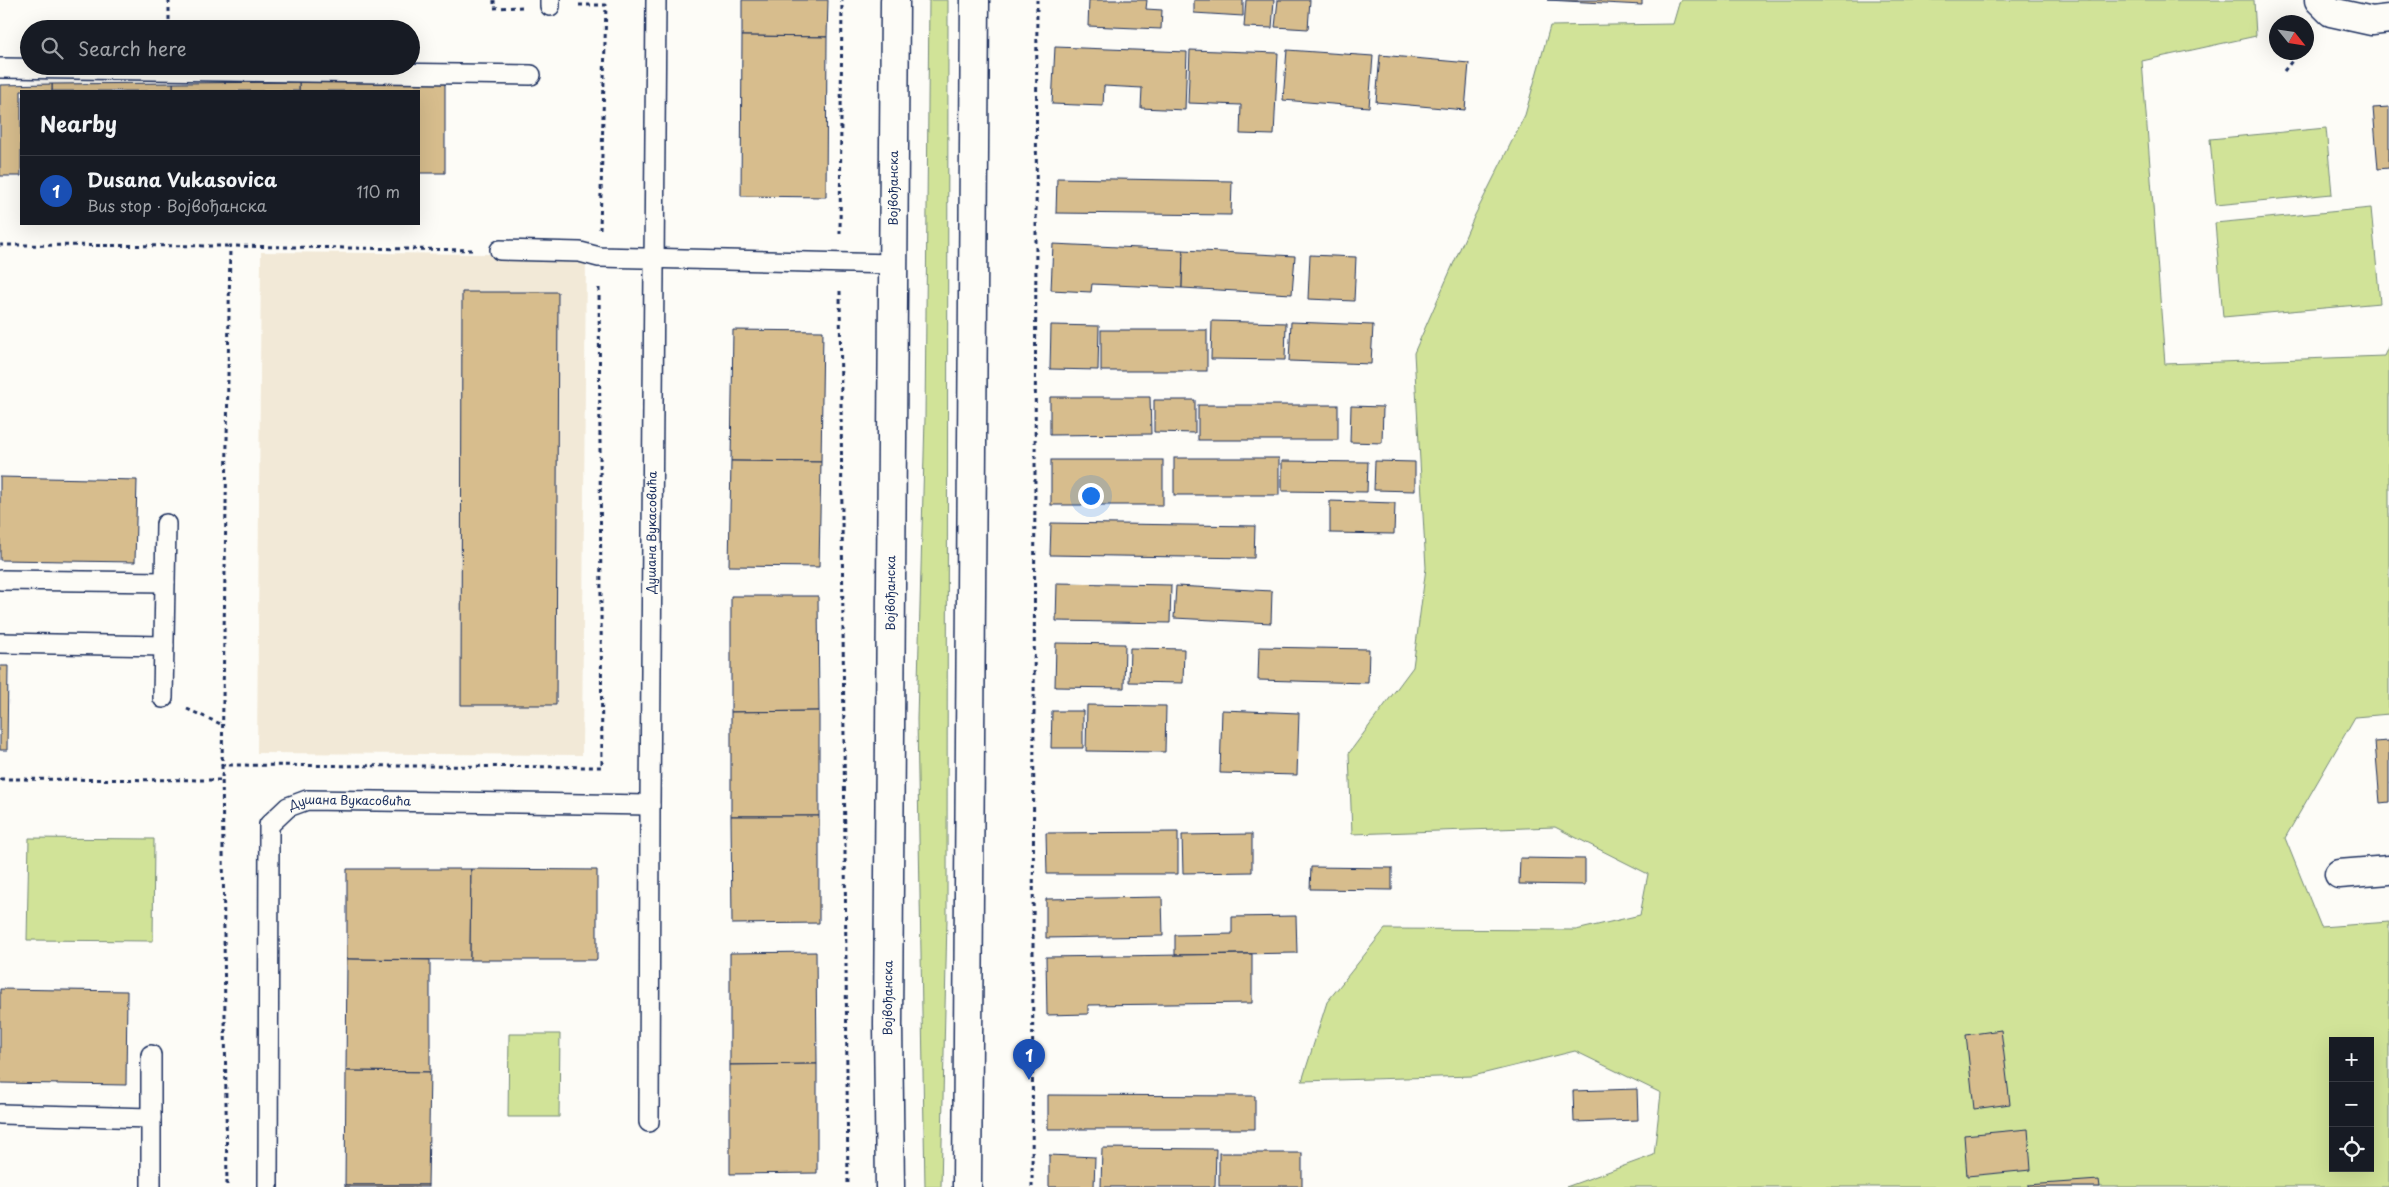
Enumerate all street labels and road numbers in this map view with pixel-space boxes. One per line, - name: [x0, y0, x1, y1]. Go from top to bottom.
- street label: Војвођанска: [883, 150, 902, 226]
- street label: Душана Вукасовића: [642, 471, 660, 595]
- street label: Војвођанска: [881, 555, 899, 631]
- street label: Душана Вукасовића: [285, 790, 411, 814]
- street label: Војвођанска: [878, 960, 896, 1036]

